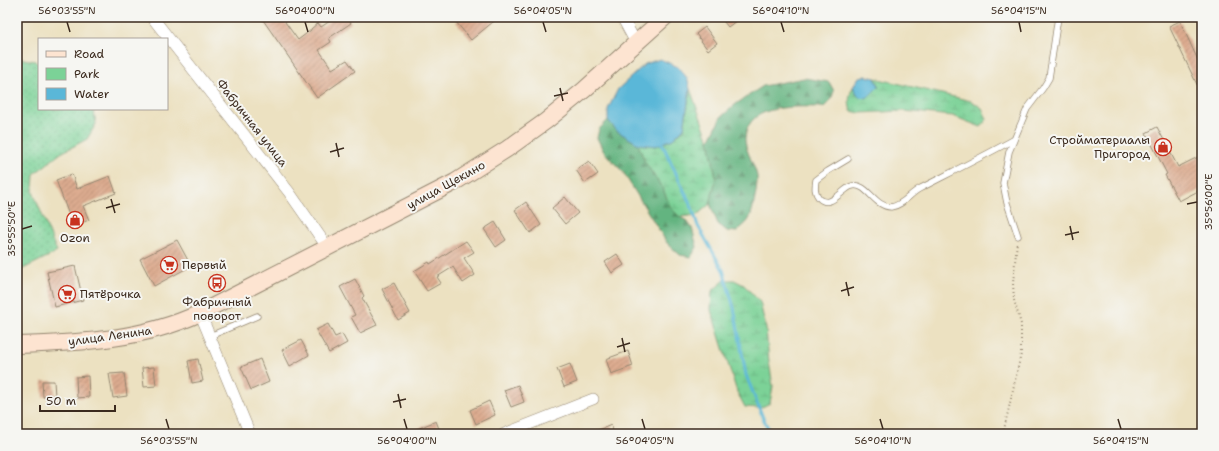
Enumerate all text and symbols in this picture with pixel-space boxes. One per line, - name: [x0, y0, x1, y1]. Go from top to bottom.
- text: 56°03'55"N: [38, 4, 96, 17]
- text: 56°04'00"N: [275, 4, 335, 17]
- text: 56°04'05"N: [514, 4, 572, 17]
- text: 56°04'10"N: [753, 4, 809, 17]
- text: 56°04'15"N: [991, 4, 1047, 17]
- legend: [38, 38, 168, 110]
- text: Road: [74, 46, 105, 62]
- text: Park: [74, 66, 100, 82]
- street label: Фабричная улица: [213, 76, 292, 171]
- text: Water: [74, 86, 110, 102]
- place label: Стройматериалы Пригород: [1049, 132, 1150, 162]
- shop icon: Стройматериалы Пригород: [1153, 137, 1173, 157]
- street label: улица Щекино: [404, 157, 488, 213]
- text: 35°56'00"E: [1202, 174, 1215, 230]
- text: 35°55'50"E: [5, 201, 18, 257]
- shop icon: Ozon: [65, 210, 85, 230]
- place label: Ozon: [60, 230, 90, 246]
- supermarket icon: Первый: [159, 255, 179, 275]
- place label: Первый: [182, 257, 227, 273]
- bus stop icon: Фабричный поворот: [207, 273, 227, 293]
- supermarket icon: Пятёрочка: [57, 284, 77, 304]
- place label: Пятёрочка: [80, 286, 141, 302]
- place label: Фабричный поворот: [182, 294, 252, 324]
- street label: улица Ленина: [67, 322, 153, 350]
- scale bar: [40, 387, 115, 413]
- text: 50 m: [46, 393, 76, 409]
- text: 56°03'55"N: [140, 434, 198, 447]
- text: 56°04'00"N: [377, 434, 437, 447]
- text: 56°04'05"N: [616, 434, 674, 447]
- text: 56°04'10"N: [855, 434, 911, 447]
- text: 56°04'15"N: [1093, 434, 1149, 447]

